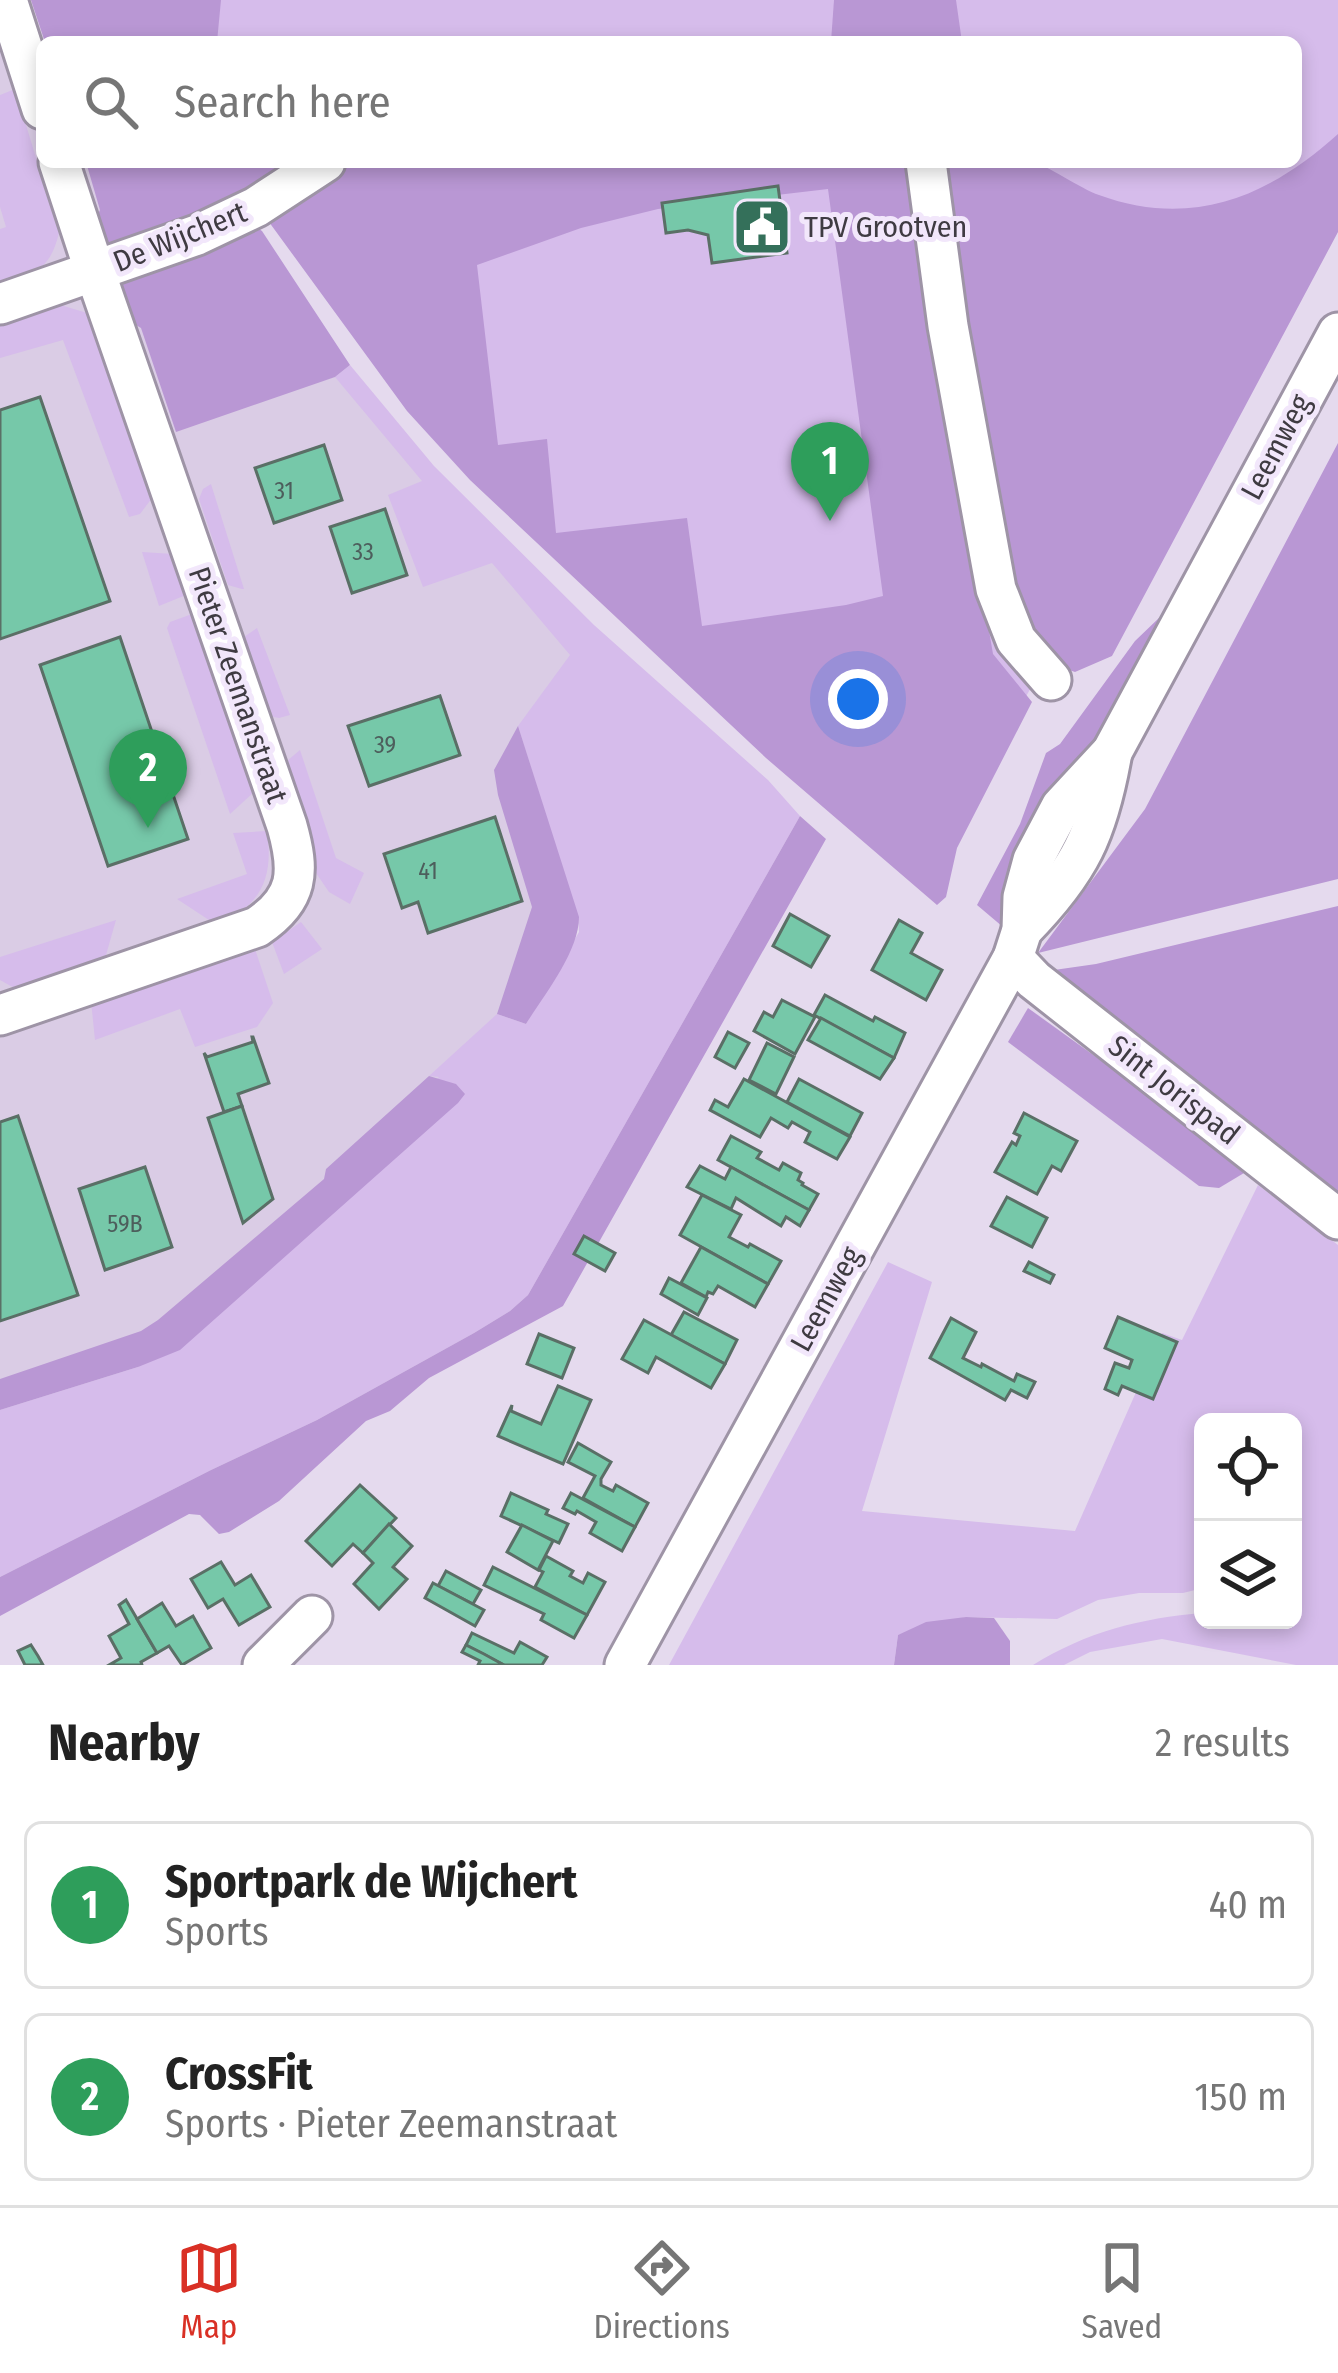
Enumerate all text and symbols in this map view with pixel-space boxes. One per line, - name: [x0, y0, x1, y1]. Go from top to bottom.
- search box: [36, 36, 1302, 168]
- icon: search: [78, 69, 144, 135]
- text: Search here: [174, 75, 391, 129]
- street label: De Wijchert: [108, 194, 252, 280]
- public building icon: TPV Grootven: [731, 196, 793, 258]
- place label: TPV Grootven: [804, 209, 967, 245]
- street label: Leemweg: [1233, 387, 1319, 506]
- pin: 1: [791, 422, 869, 521]
- house number: 31: [274, 477, 294, 505]
- house number: 33: [352, 538, 374, 566]
- street label: Pieter Zeemanstraat: [181, 562, 295, 808]
- your location: [828, 669, 888, 729]
- pin: 2: [109, 729, 187, 828]
- house number: 39: [374, 731, 396, 759]
- house number: 41: [418, 857, 438, 885]
- street label: Sint Jorispad: [1101, 1028, 1247, 1152]
- house number: 59B: [107, 1210, 143, 1238]
- street label: Leemweg: [783, 1240, 870, 1358]
- map controls: [1194, 1413, 1302, 1629]
- button: locate: [1194, 1413, 1302, 1521]
- button: layers: [1194, 1521, 1302, 1629]
- text: Nearby: [48, 1712, 200, 1774]
- text: 2 results: [1155, 1720, 1290, 1766]
- text: Sportpark de Wijchert: [165, 1855, 577, 1909]
- text: 1: [82, 1882, 98, 1928]
- text: 40 m: [1209, 1882, 1287, 1928]
- text: Sports: [165, 1909, 269, 1955]
- text: CrossFit: [165, 2047, 313, 2101]
- text: 2: [81, 2074, 99, 2120]
- text: 150 m: [1194, 2074, 1287, 2120]
- text: Sports · Pieter Zeemanstraat: [165, 2101, 617, 2147]
- tab: Map: [176, 2235, 242, 2347]
- tab: Directions: [593, 2235, 730, 2347]
- tab: Saved: [1082, 2235, 1162, 2347]

